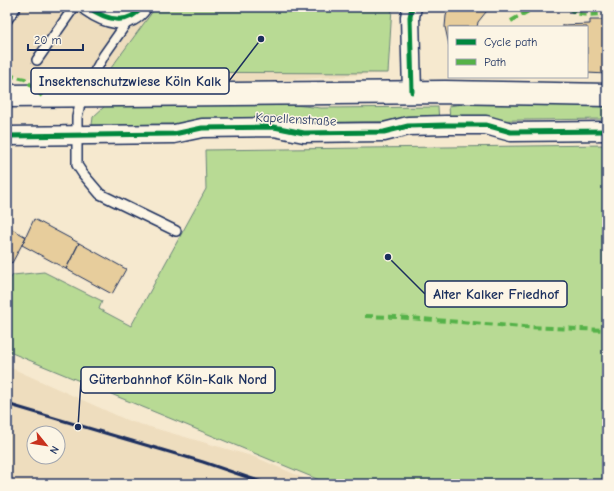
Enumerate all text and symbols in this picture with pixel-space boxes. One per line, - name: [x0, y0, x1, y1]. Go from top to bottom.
- scale bar: [28, 26, 83, 52]
- legend: [448, 26, 588, 78]
- text: 20 m: [34, 33, 62, 47]
- text: Cycle path: [484, 35, 537, 49]
- text: Path: [484, 55, 506, 69]
- callout: Insektenschutzwiese Köln Kalk: [31, 68, 229, 94]
- text: Insektenschutzwiese Köln Kalk: [39, 73, 221, 90]
- street label: Kapellenstraße: [255, 109, 337, 129]
- callout: Alter Kalker Friedhof: [425, 281, 567, 307]
- text: Alter Kalker Friedhof: [433, 286, 559, 303]
- callout: Güterbahnhof Köln-Kalk Nord: [81, 367, 275, 393]
- text: Güterbahnhof Köln-Kalk Nord: [89, 371, 267, 388]
- north arrow: [26, 425, 66, 465]
- text: N: [47, 443, 62, 456]

